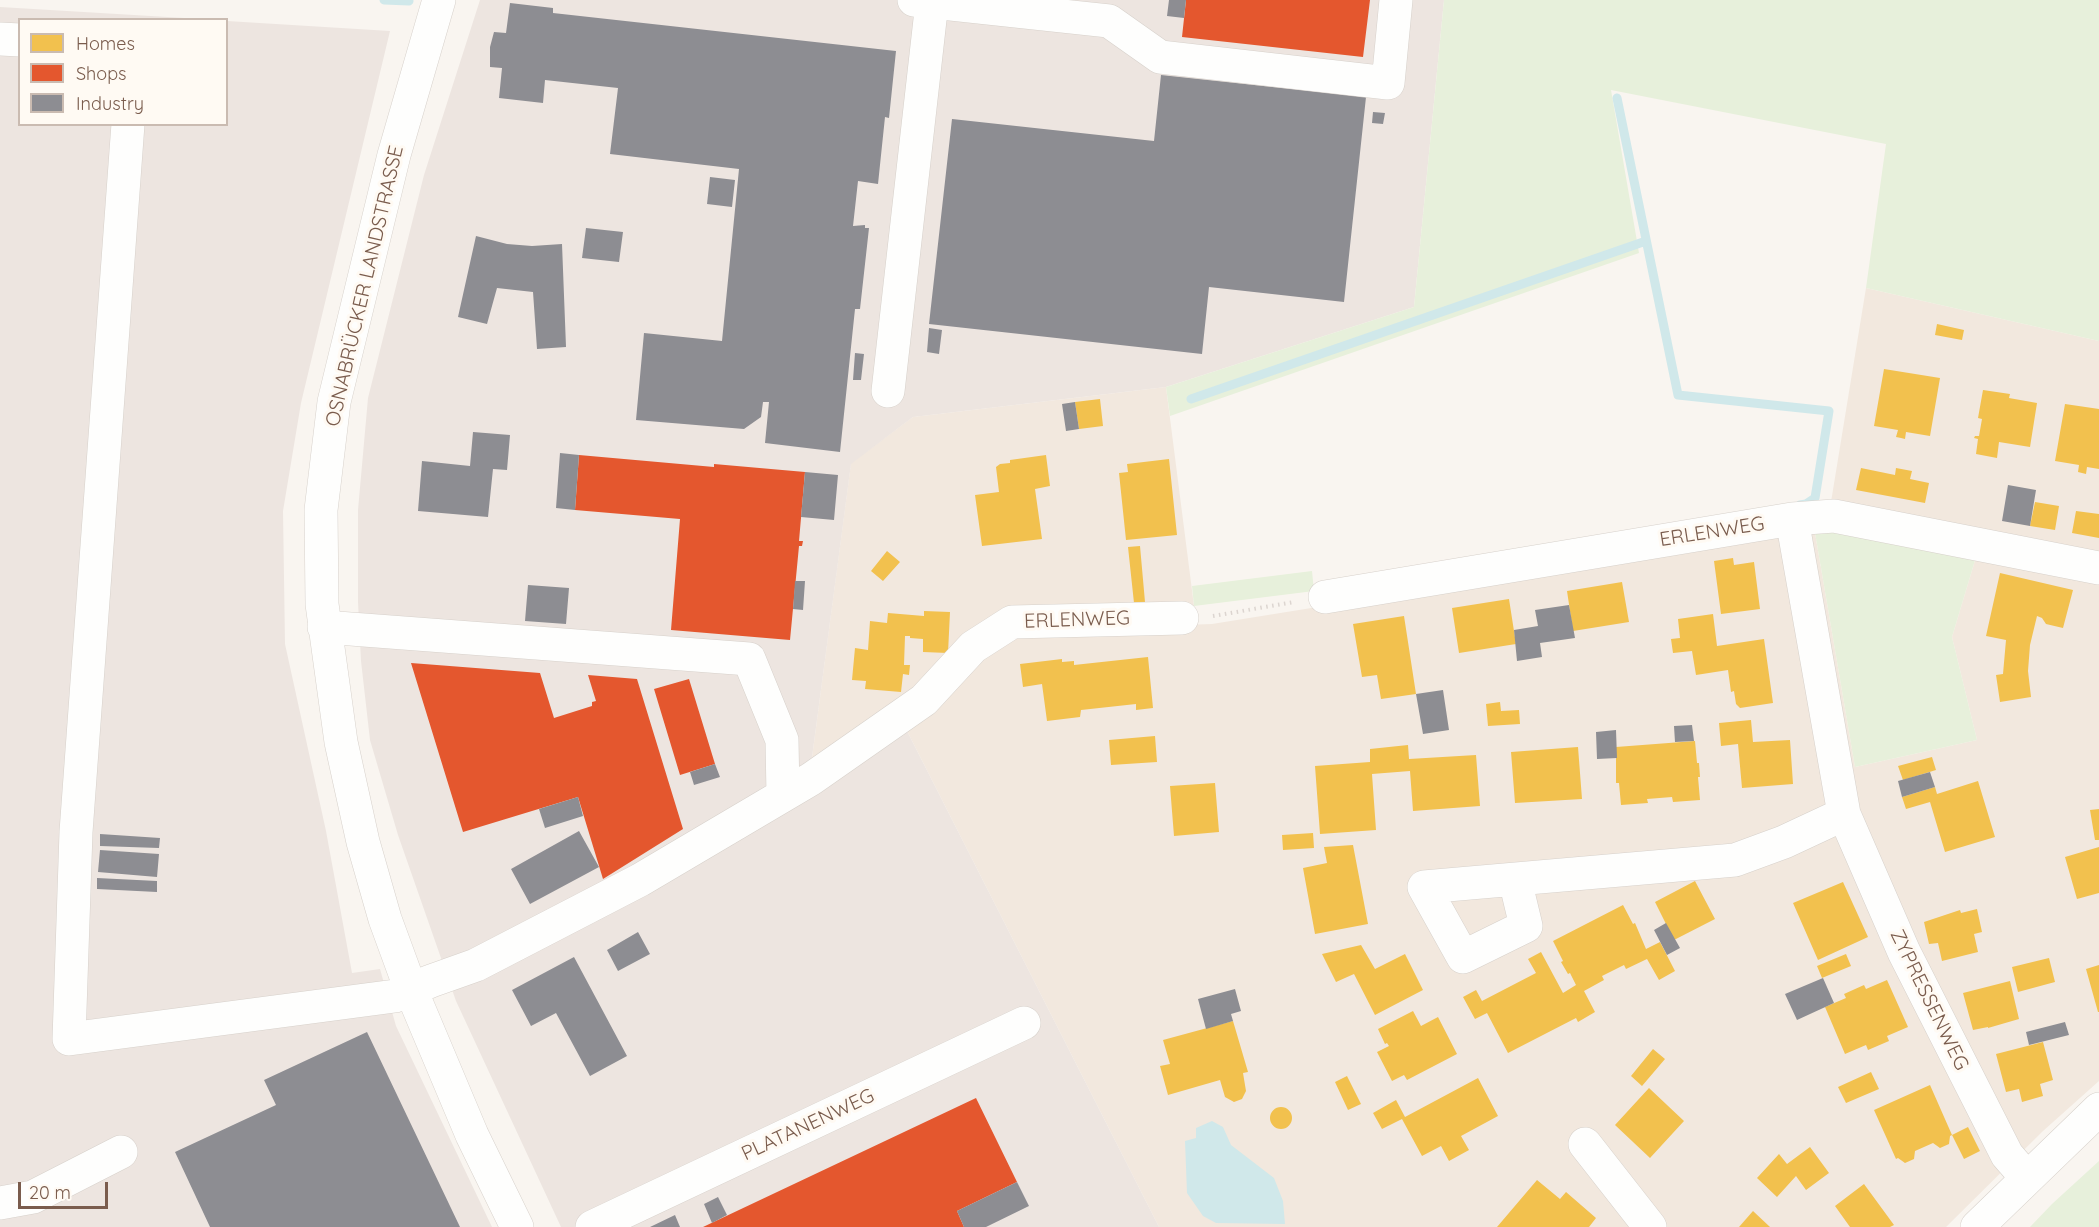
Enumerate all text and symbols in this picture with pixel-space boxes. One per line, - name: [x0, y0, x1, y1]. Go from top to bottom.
- legend: [18, 18, 228, 126]
- text: Homes: [76, 32, 135, 55]
- text: Shops: [76, 62, 127, 85]
- text: Industry: [76, 92, 144, 115]
- street label: OSNABRÜCKER LANDSTRASSE: [321, 143, 409, 429]
- street label: ERLENWEG: [1658, 512, 1766, 552]
- street label: ERLENWEG: [1024, 606, 1130, 634]
- street label: ZYPRESSENWEG: [1885, 926, 1973, 1074]
- street label: PLATANENWEG: [738, 1084, 878, 1166]
- scale bar: [21, 1170, 111, 1208]
- text: 20 m: [29, 1181, 71, 1204]

